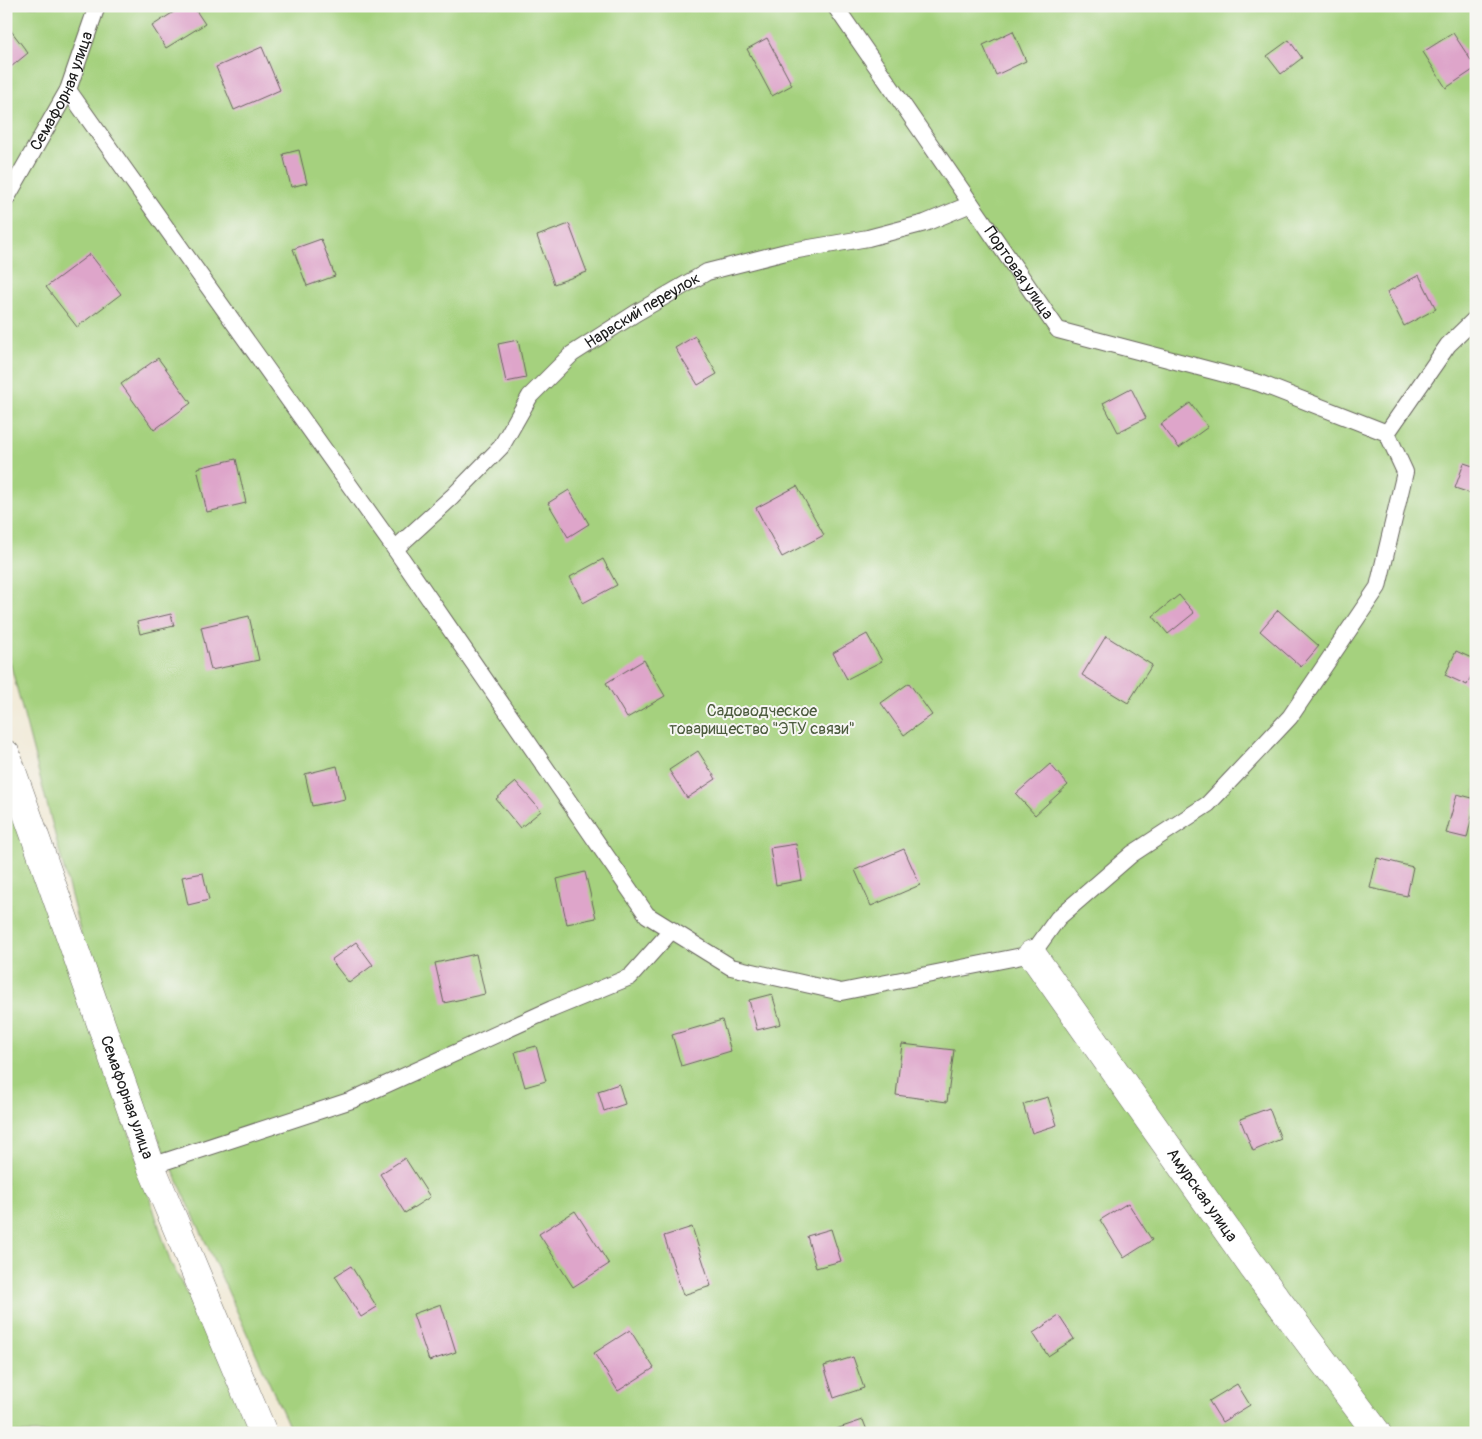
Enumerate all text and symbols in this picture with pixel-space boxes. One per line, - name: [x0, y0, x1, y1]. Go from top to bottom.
- street label: Семафорная улица: [26, 29, 97, 154]
- street label: Портовая улица: [980, 222, 1058, 323]
- street label: Нарвский переулок: [581, 268, 704, 353]
- park label: Садоводческое товарищество "ЭТУ связи": [669, 701, 855, 739]
- street label: Семафорная улица: [96, 1033, 158, 1162]
- street label: Амурская улица: [1162, 1144, 1242, 1246]

